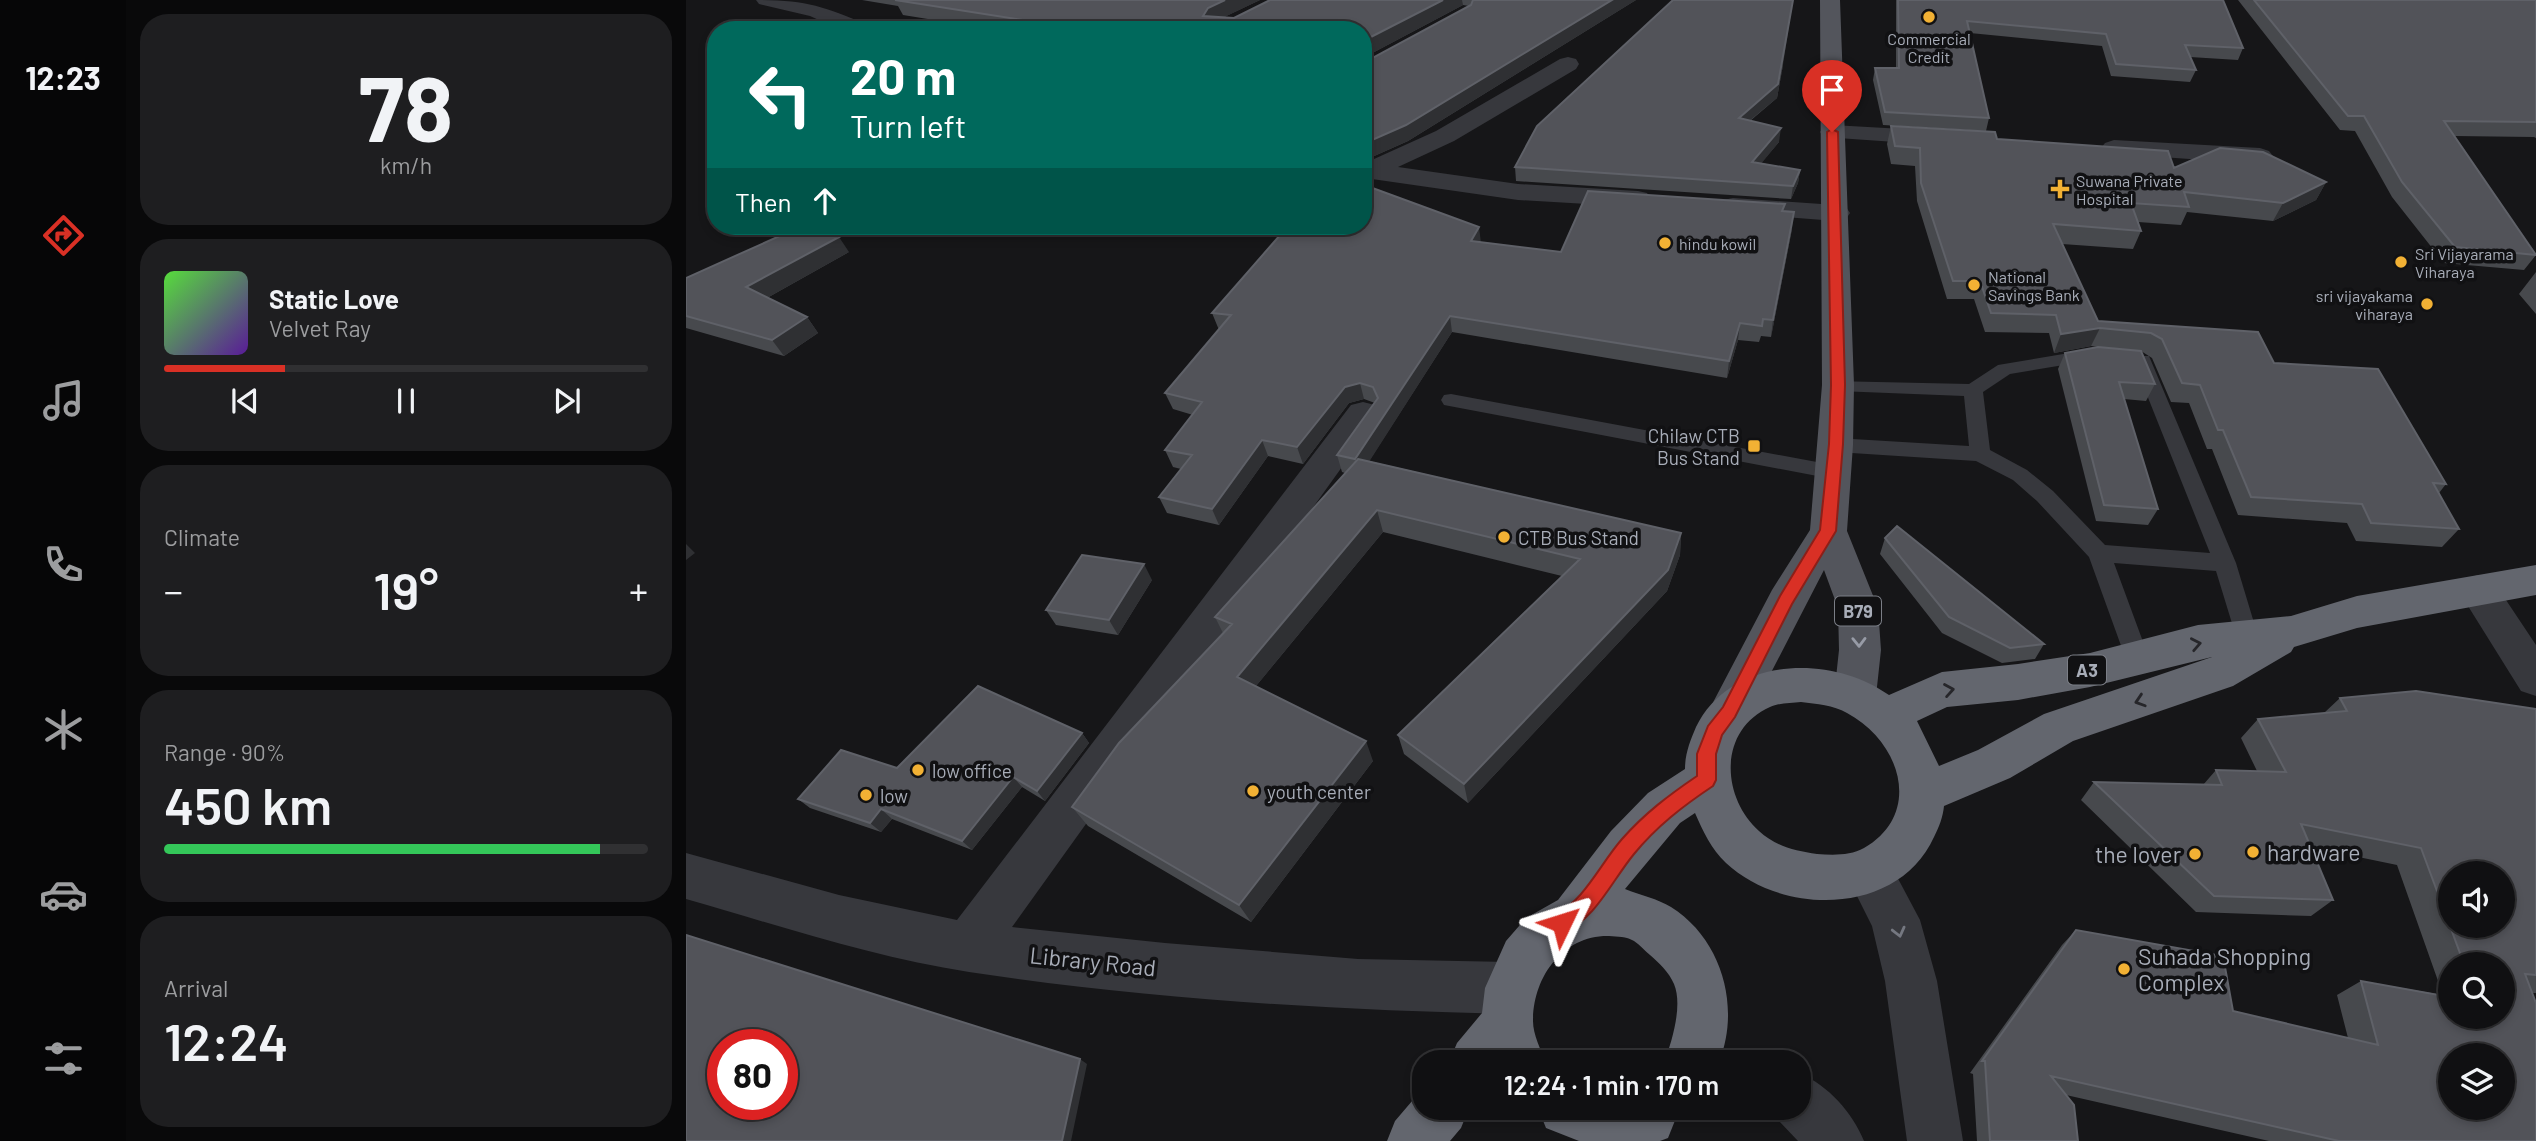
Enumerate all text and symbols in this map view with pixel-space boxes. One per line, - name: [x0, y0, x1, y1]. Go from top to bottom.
- marker: Commercial Credit: [1921, 9, 1937, 25]
- place label: Commercial Credit: [1887, 29, 1971, 66]
- text: 20 m: [850, 46, 956, 105]
- icon: left: [735, 49, 826, 140]
- text: 78: [359, 51, 453, 160]
- text: 12:23: [25, 58, 101, 96]
- pin: [1802, 60, 1862, 132]
- icon: arrive: [1813, 71, 1851, 109]
- text: Turn left: [850, 106, 967, 144]
- text: km/h: [380, 151, 432, 179]
- place label: Suwana Private Hospital: [2076, 171, 2182, 208]
- marker: Suwana Private Hospital: [2050, 179, 2070, 199]
- icon: ahead: [806, 182, 844, 220]
- text: Then: [735, 186, 792, 217]
- icon: directions: [39, 211, 88, 260]
- place label: hindu kowil: [1679, 234, 1756, 253]
- marker: hindu kowil: [1657, 235, 1673, 251]
- place label: Sri Vijayarama Viharaya: [2415, 244, 2514, 281]
- marker: Sri Vijayarama Viharaya: [2393, 254, 2409, 270]
- place label: National Savings Bank: [1988, 267, 2080, 304]
- marker: National Savings Bank: [1966, 277, 1982, 293]
- text: Static Love: [269, 283, 399, 314]
- place label: sri vijayakama viharaya: [2316, 286, 2413, 323]
- marker: sri vijayakama viharaya: [2419, 296, 2435, 312]
- text: Velvet Ray: [269, 314, 371, 342]
- icon: music: [39, 376, 88, 425]
- icon: previous: [226, 382, 264, 420]
- icon: pause: [387, 382, 425, 420]
- icon: next: [548, 382, 586, 420]
- place label: Chilaw CTB Bus Stand: [1648, 424, 1740, 469]
- marker: Chilaw CTB Bus Stand: [1746, 438, 1762, 454]
- text: Climate: [164, 523, 240, 551]
- place label: CTB Bus Stand: [1518, 526, 1639, 549]
- marker: CTB Bus Stand: [1496, 529, 1512, 545]
- icon: phone: [39, 540, 88, 589]
- text: 19°: [373, 558, 439, 620]
- text: −: [164, 567, 183, 613]
- text: +: [629, 567, 648, 613]
- road number: B79: [1835, 596, 1881, 626]
- one-way arrow: [2190, 637, 2202, 652]
- one-way arrow: [1851, 638, 1867, 648]
- road number: A3: [2068, 656, 2106, 684]
- one-way arrow: [1943, 684, 1955, 699]
- one-way arrow: [2135, 693, 2147, 707]
- icon: climate: [39, 705, 88, 754]
- text: Range · 90%: [164, 738, 285, 766]
- place label: low office: [932, 759, 1012, 782]
- marker: low office: [910, 762, 926, 778]
- text: 450 km: [164, 773, 332, 835]
- place label: youth center: [1267, 780, 1371, 803]
- marker: youth center: [1245, 783, 1261, 799]
- place label: low: [880, 784, 908, 807]
- marker: low: [858, 787, 874, 803]
- place label: hardware: [2267, 838, 2361, 866]
- place label: the lover: [2095, 840, 2182, 868]
- marker: hardware: [2245, 844, 2261, 860]
- marker: the lover: [2187, 846, 2203, 862]
- map controls: [2438, 861, 2515, 1120]
- button: sound: [2438, 861, 2515, 938]
- icon: car: [39, 870, 88, 919]
- position arrow: [1525, 886, 1599, 960]
- one-way arrow: [1891, 926, 1905, 938]
- street label: Library Road: [1029, 940, 1157, 982]
- place label: Suhada Shopping Complex: [2138, 942, 2311, 996]
- button: search: [2438, 952, 2515, 1029]
- marker: Suhada Shopping Complex: [2116, 961, 2132, 977]
- text: Arrival: [164, 974, 228, 1002]
- text: 12:24: [164, 1009, 289, 1071]
- speed limit sign: 80: [707, 1029, 798, 1120]
- icon: filters: [39, 1034, 88, 1083]
- button: layers: [2438, 1043, 2515, 1120]
- text: 12:24 · 1 min · 170 m: [1504, 1069, 1719, 1100]

